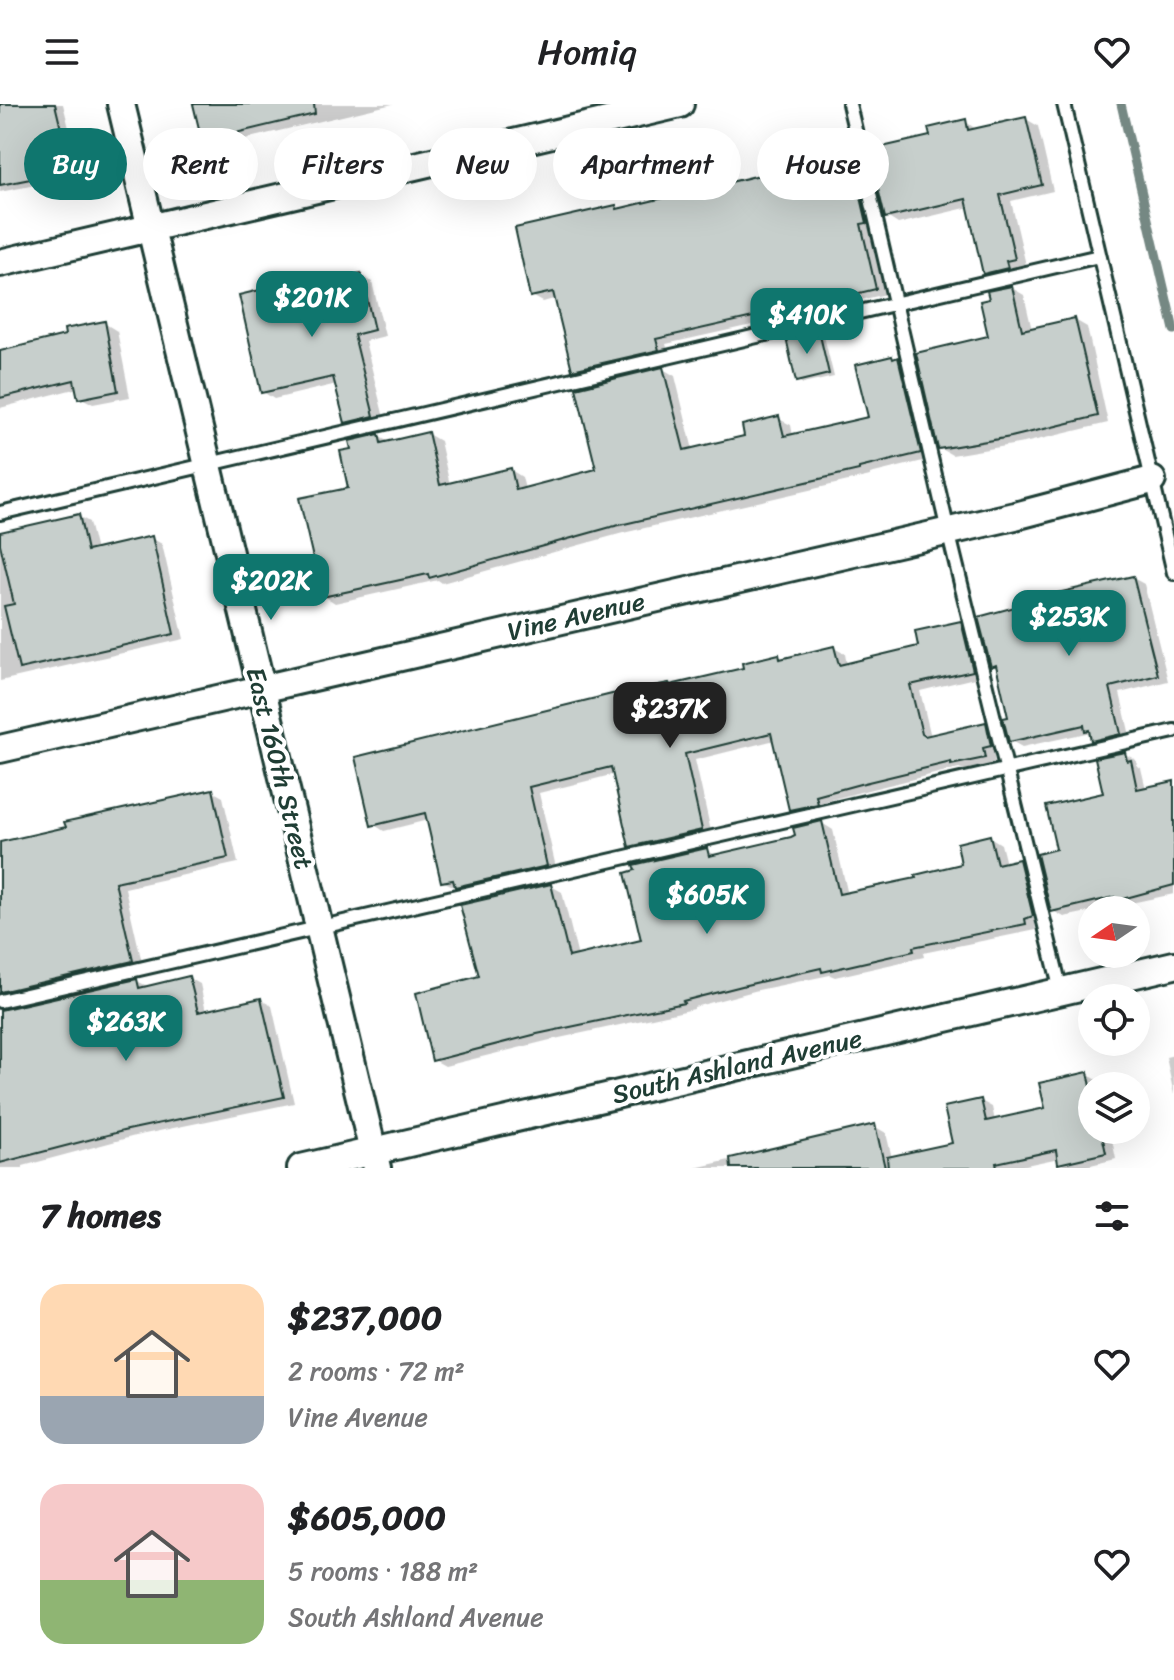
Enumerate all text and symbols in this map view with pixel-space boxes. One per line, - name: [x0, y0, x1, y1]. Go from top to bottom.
- text: Homiq: [538, 20, 636, 84]
- icon: menu: [40, 30, 84, 74]
- icon: heart: [1090, 30, 1134, 74]
- chip: Buy: [24, 128, 127, 200]
- chip: Rent: [143, 128, 258, 200]
- chip: Filters: [274, 128, 412, 200]
- chip: New: [428, 128, 537, 200]
- chip: Apartment: [553, 128, 741, 200]
- chip: House: [757, 128, 889, 200]
- pin: $201K: [256, 271, 368, 339]
- text: $201K: [274, 274, 350, 320]
- pin: $410K: [751, 288, 863, 356]
- text: $410K: [768, 291, 846, 337]
- pin: $202K: [215, 554, 327, 622]
- text: $202K: [231, 557, 311, 603]
- street label: Vine Avenue: [503, 578, 649, 654]
- pin: $253K: [1013, 590, 1125, 658]
- text: $253K: [1030, 593, 1108, 639]
- street label: East 160th Street: [233, 662, 327, 874]
- pin: $237K: [614, 682, 726, 750]
- text: $237K: [631, 685, 709, 731]
- pin: $605K: [651, 868, 763, 936]
- text: $605K: [667, 871, 747, 917]
- north arrow: [1078, 896, 1150, 968]
- map controls: [1078, 896, 1150, 1144]
- button: locate: [1078, 984, 1150, 1056]
- pin: $263K: [70, 995, 182, 1063]
- text: $263K: [87, 998, 165, 1044]
- street label: South Ashland Avenue: [607, 1015, 867, 1117]
- button: layers: [1078, 1072, 1150, 1144]
- text: 7 homes: [40, 1186, 161, 1246]
- icon: filters: [1090, 1194, 1134, 1238]
- text: $237,000: [288, 1288, 442, 1348]
- icon: home: [104, 1316, 200, 1412]
- icon: heart: [1090, 1342, 1134, 1386]
- text: 2 rooms · 72 m²: [288, 1348, 465, 1394]
- text: Vine Avenue: [288, 1394, 428, 1440]
- text: $605,000: [288, 1488, 446, 1548]
- icon: home: [104, 1516, 200, 1612]
- icon: heart: [1090, 1542, 1134, 1586]
- text: 5 rooms · 188 m²: [288, 1548, 478, 1594]
- text: South Ashland Avenue: [288, 1594, 544, 1640]

